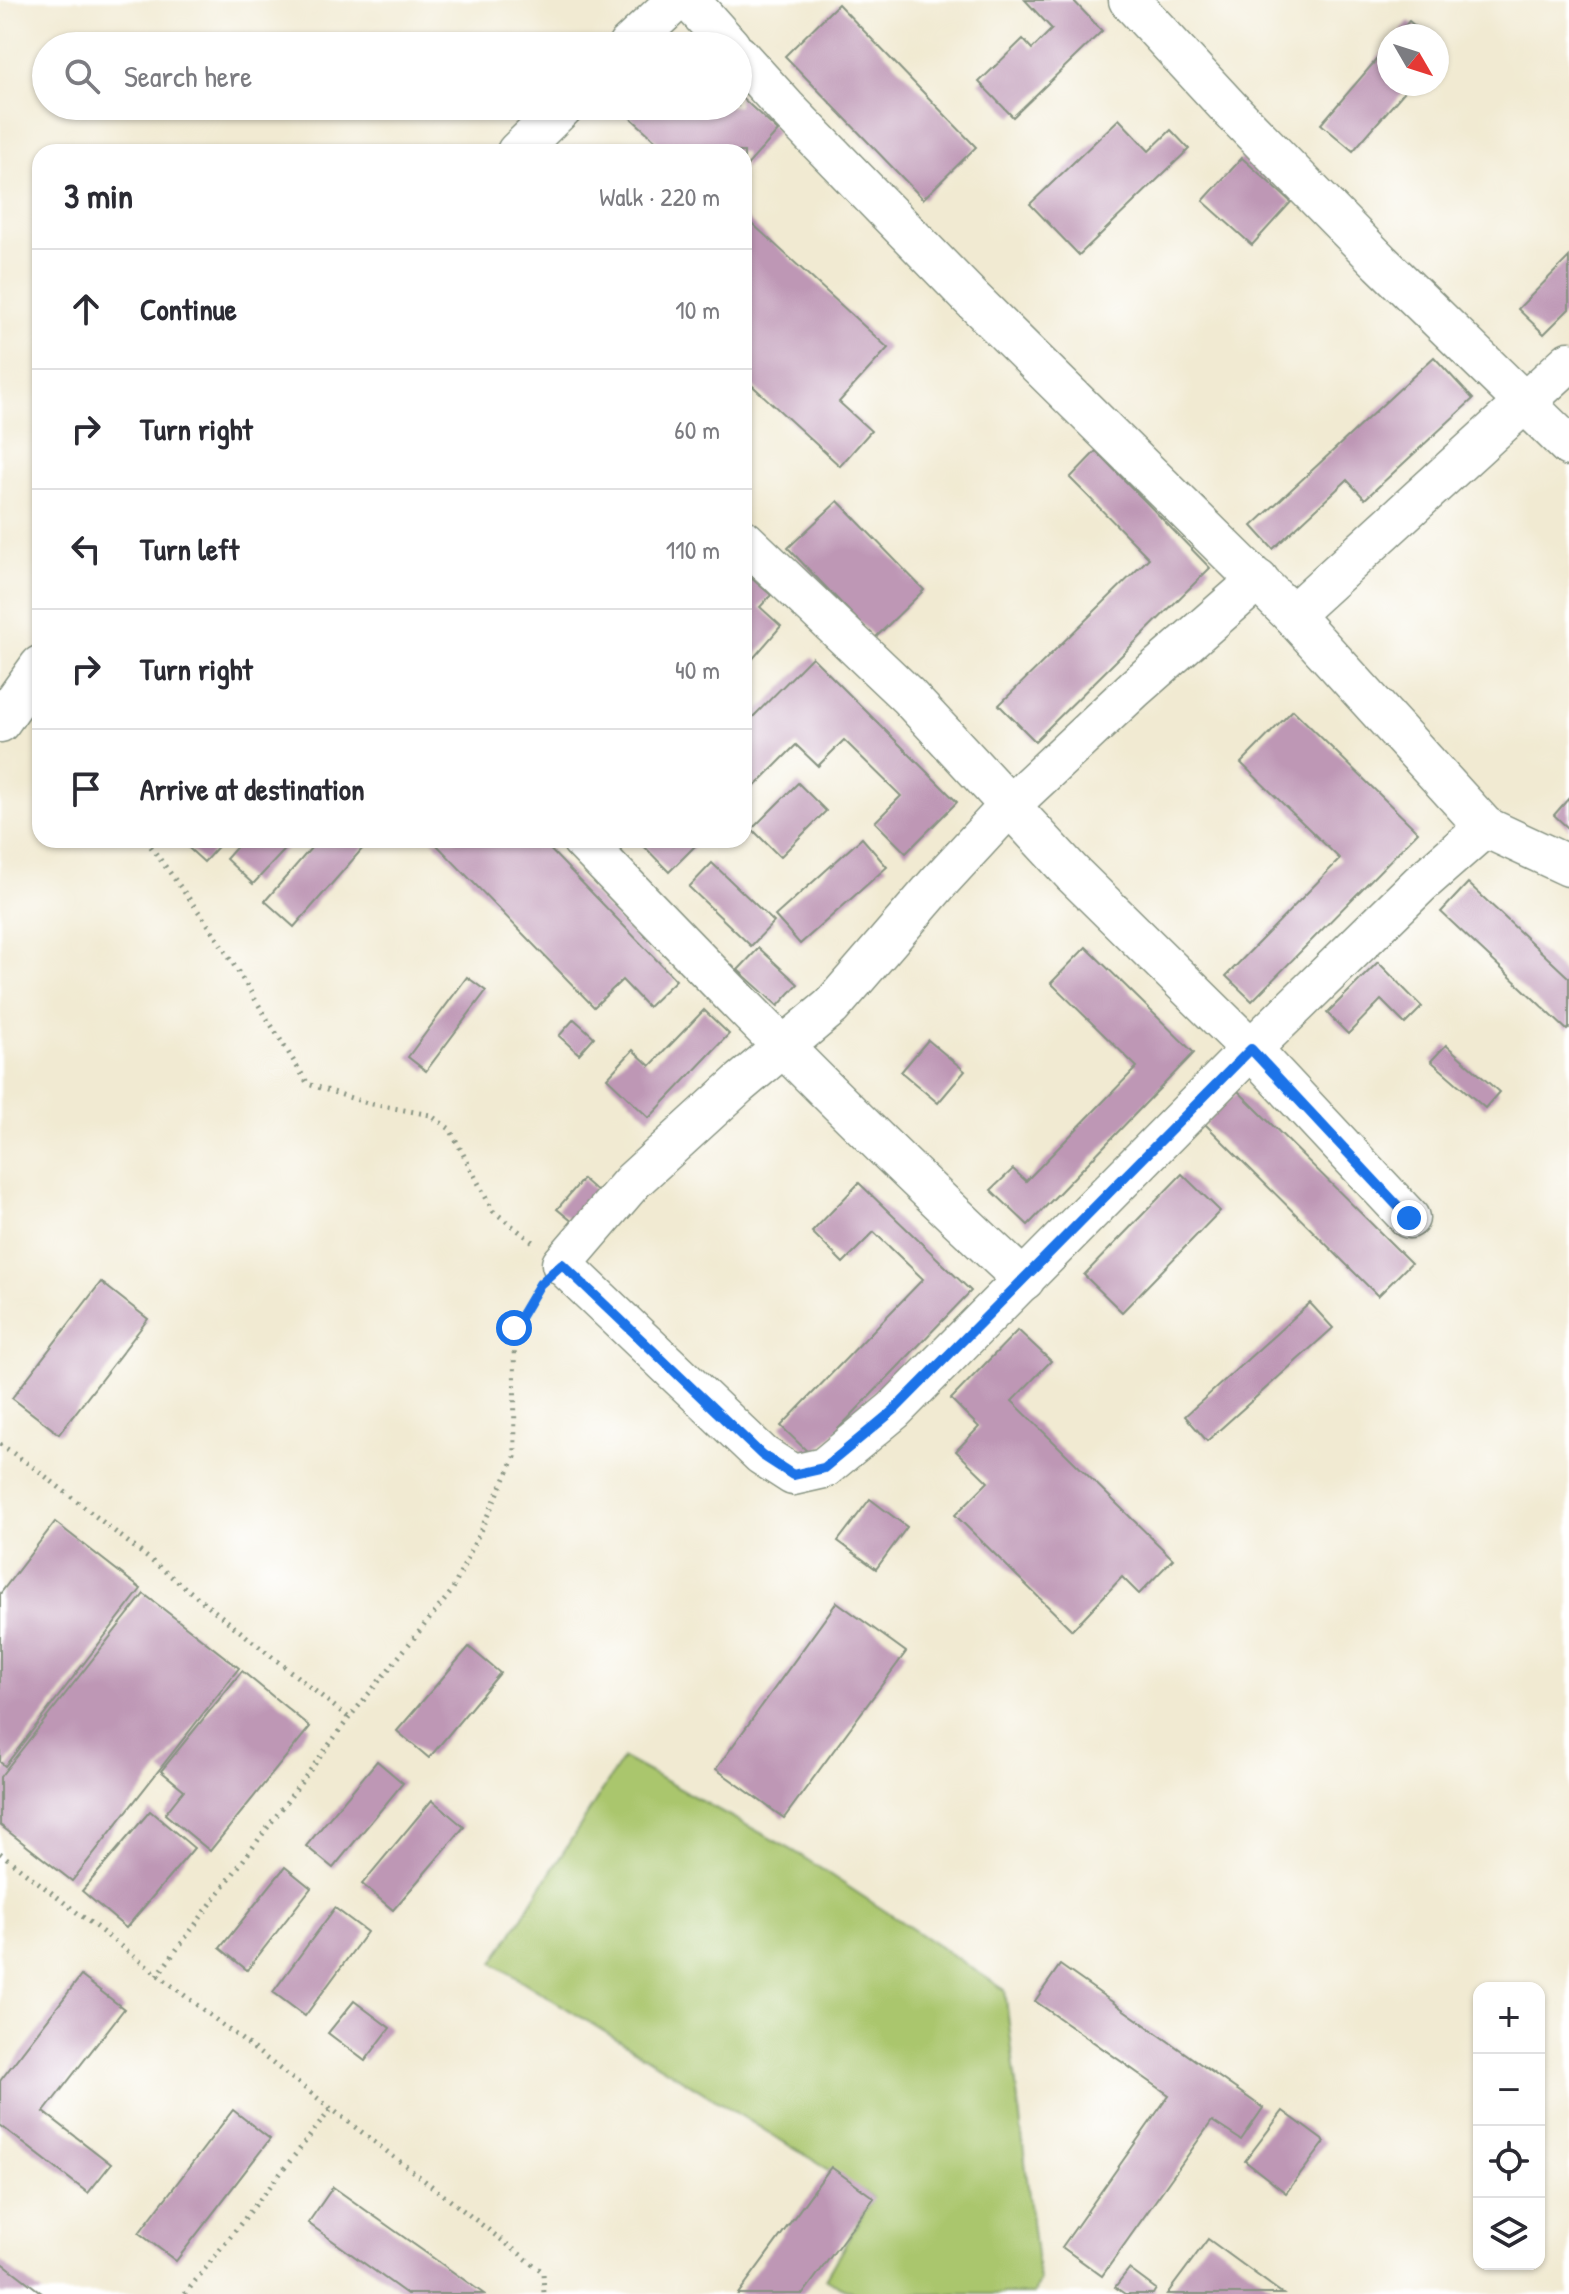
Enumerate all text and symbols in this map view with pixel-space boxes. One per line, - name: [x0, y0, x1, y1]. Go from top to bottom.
- north arrow: [1377, 24, 1449, 96]
- search box: [32, 32, 752, 120]
- icon: search: [60, 54, 104, 98]
- text: Search here: [124, 56, 252, 96]
- text: 3 min: [64, 173, 133, 219]
- text: Walk · 220 m: [599, 179, 720, 214]
- icon: ahead: [64, 287, 108, 331]
- text: Continue: [140, 289, 237, 329]
- text: 10 m: [675, 292, 720, 327]
- icon: right: [64, 407, 108, 451]
- text: Turn right: [140, 409, 253, 449]
- text: 60 m: [674, 412, 720, 447]
- icon: left: [64, 527, 108, 571]
- text: Turn left: [140, 529, 239, 569]
- text: 110 m: [666, 532, 720, 567]
- icon: right: [64, 647, 108, 691]
- text: Turn right: [140, 649, 253, 689]
- text: 40 m: [675, 652, 720, 687]
- icon: arrive: [64, 767, 108, 811]
- text: Arrive at destination: [140, 769, 365, 809]
- route end: [1391, 1200, 1427, 1236]
- route start: [496, 1310, 532, 1346]
- map controls: [1473, 1982, 1545, 2270]
- button: +: [1473, 1982, 1545, 2054]
- button: −: [1473, 2054, 1545, 2126]
- button: locate: [1473, 2126, 1545, 2198]
- button: layers: [1473, 2198, 1545, 2270]

